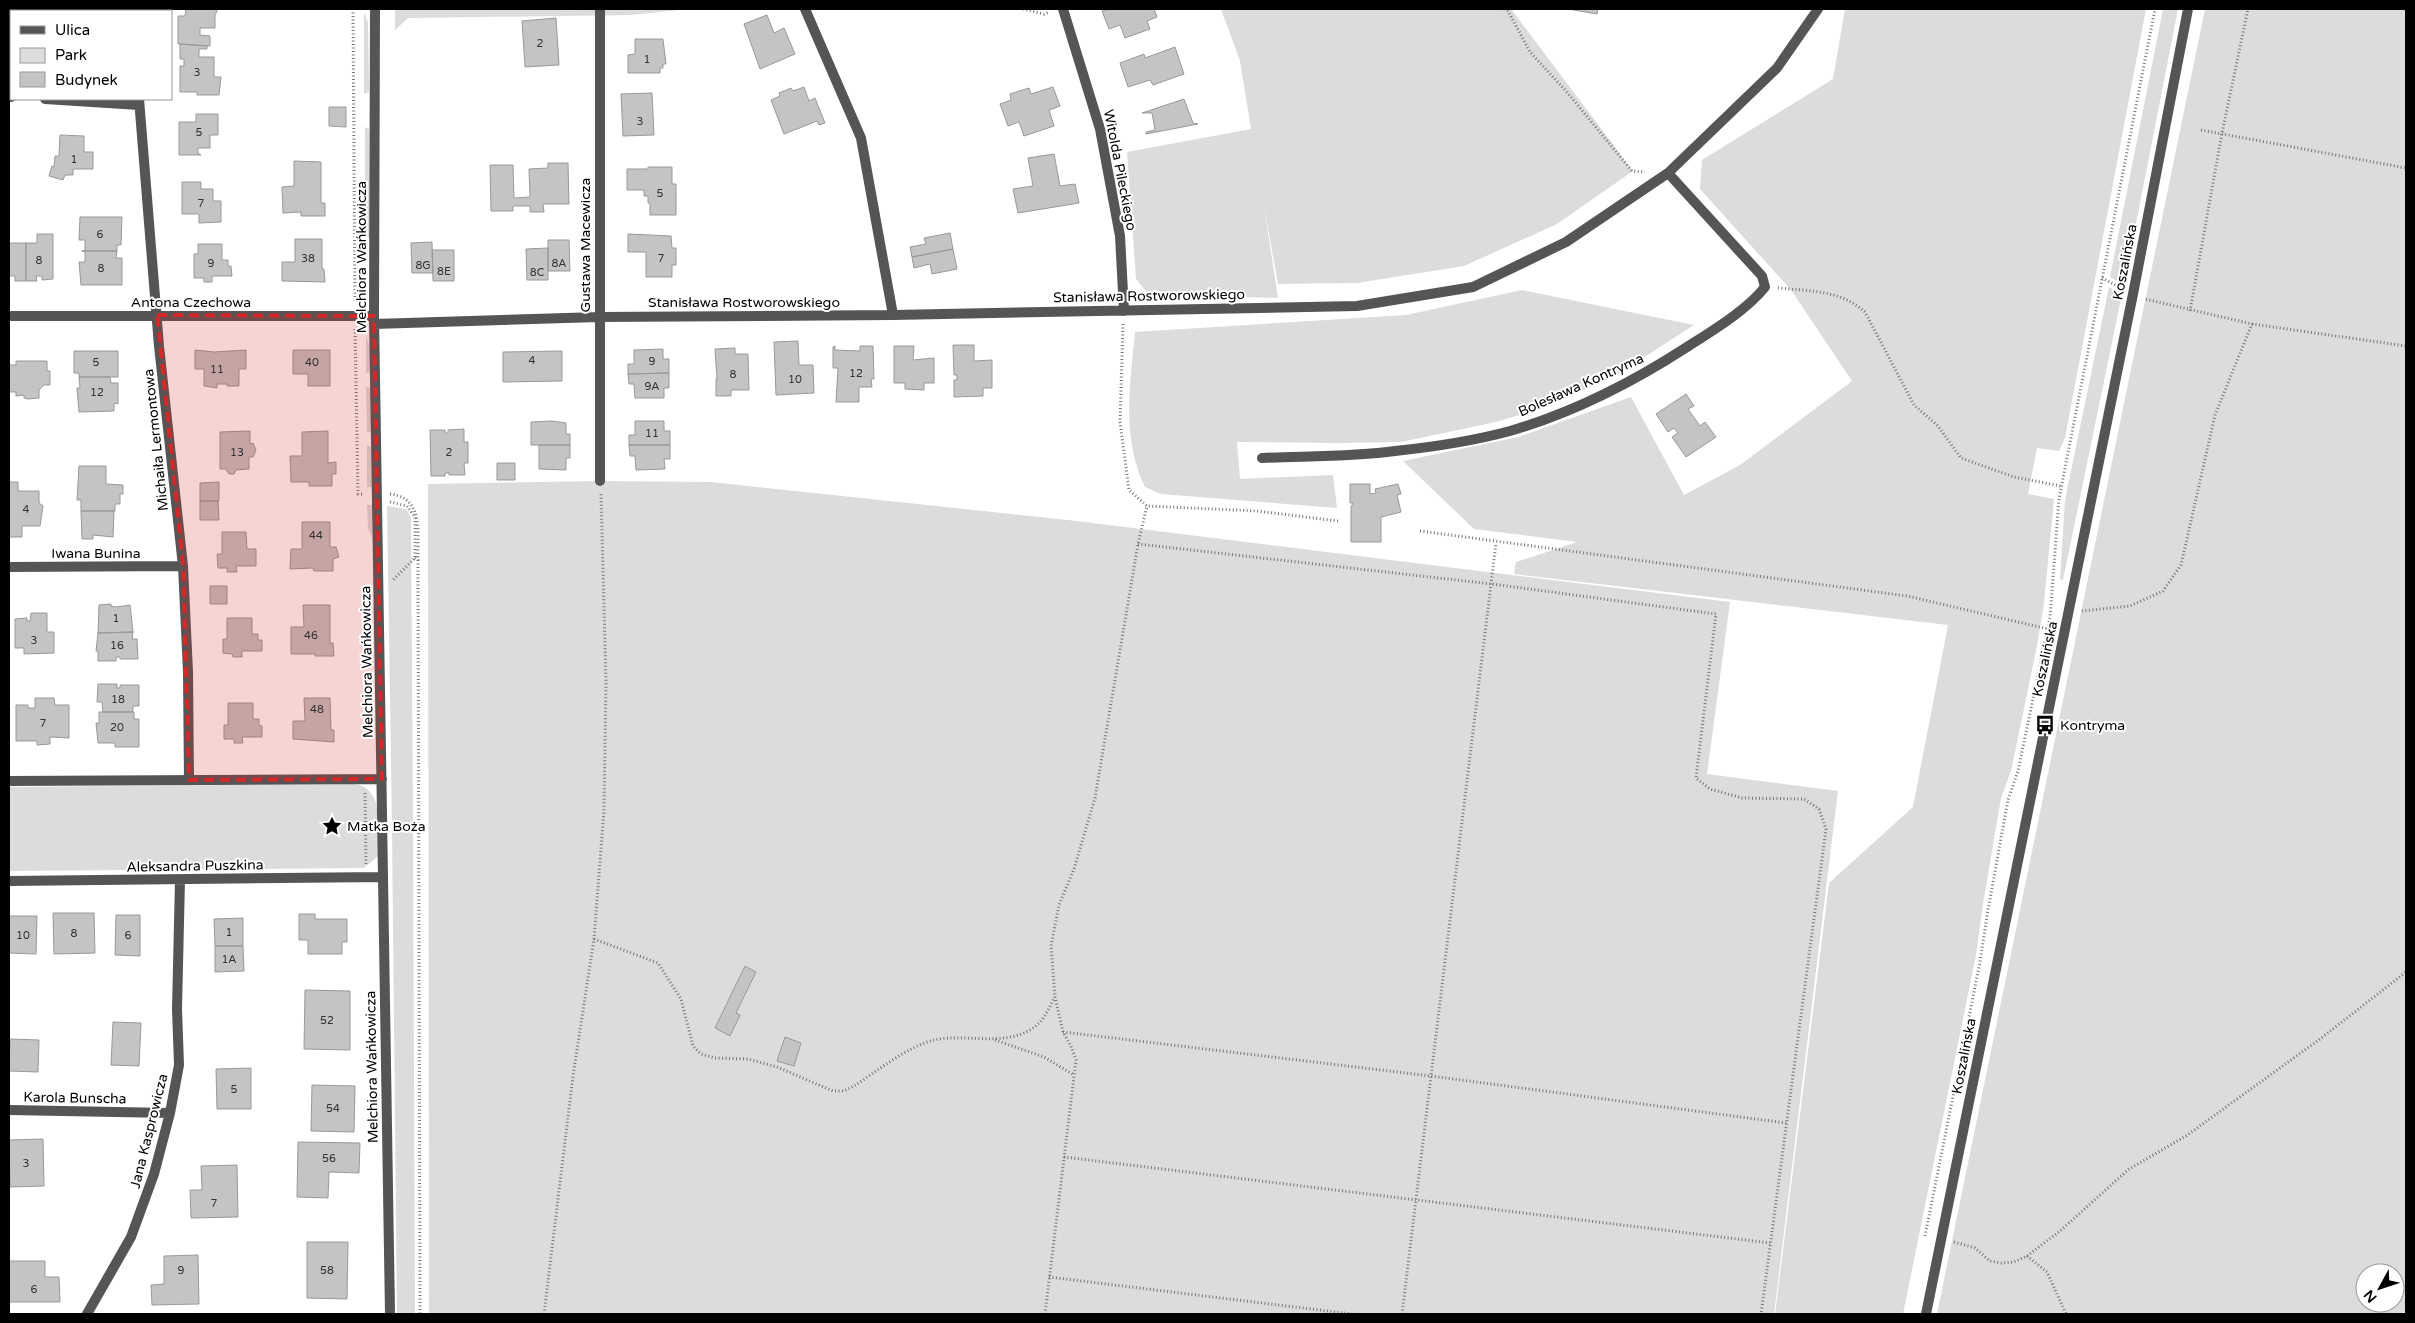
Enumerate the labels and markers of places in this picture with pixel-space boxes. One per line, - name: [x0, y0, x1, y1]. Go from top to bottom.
- bus stop icon: Kontryma: [2034, 714, 2056, 736]
- place label: Kontryma: [2060, 717, 2125, 734]
- place icon: Matka Boża: [321, 815, 343, 837]
- place label: Matka Boża: [347, 818, 426, 835]

